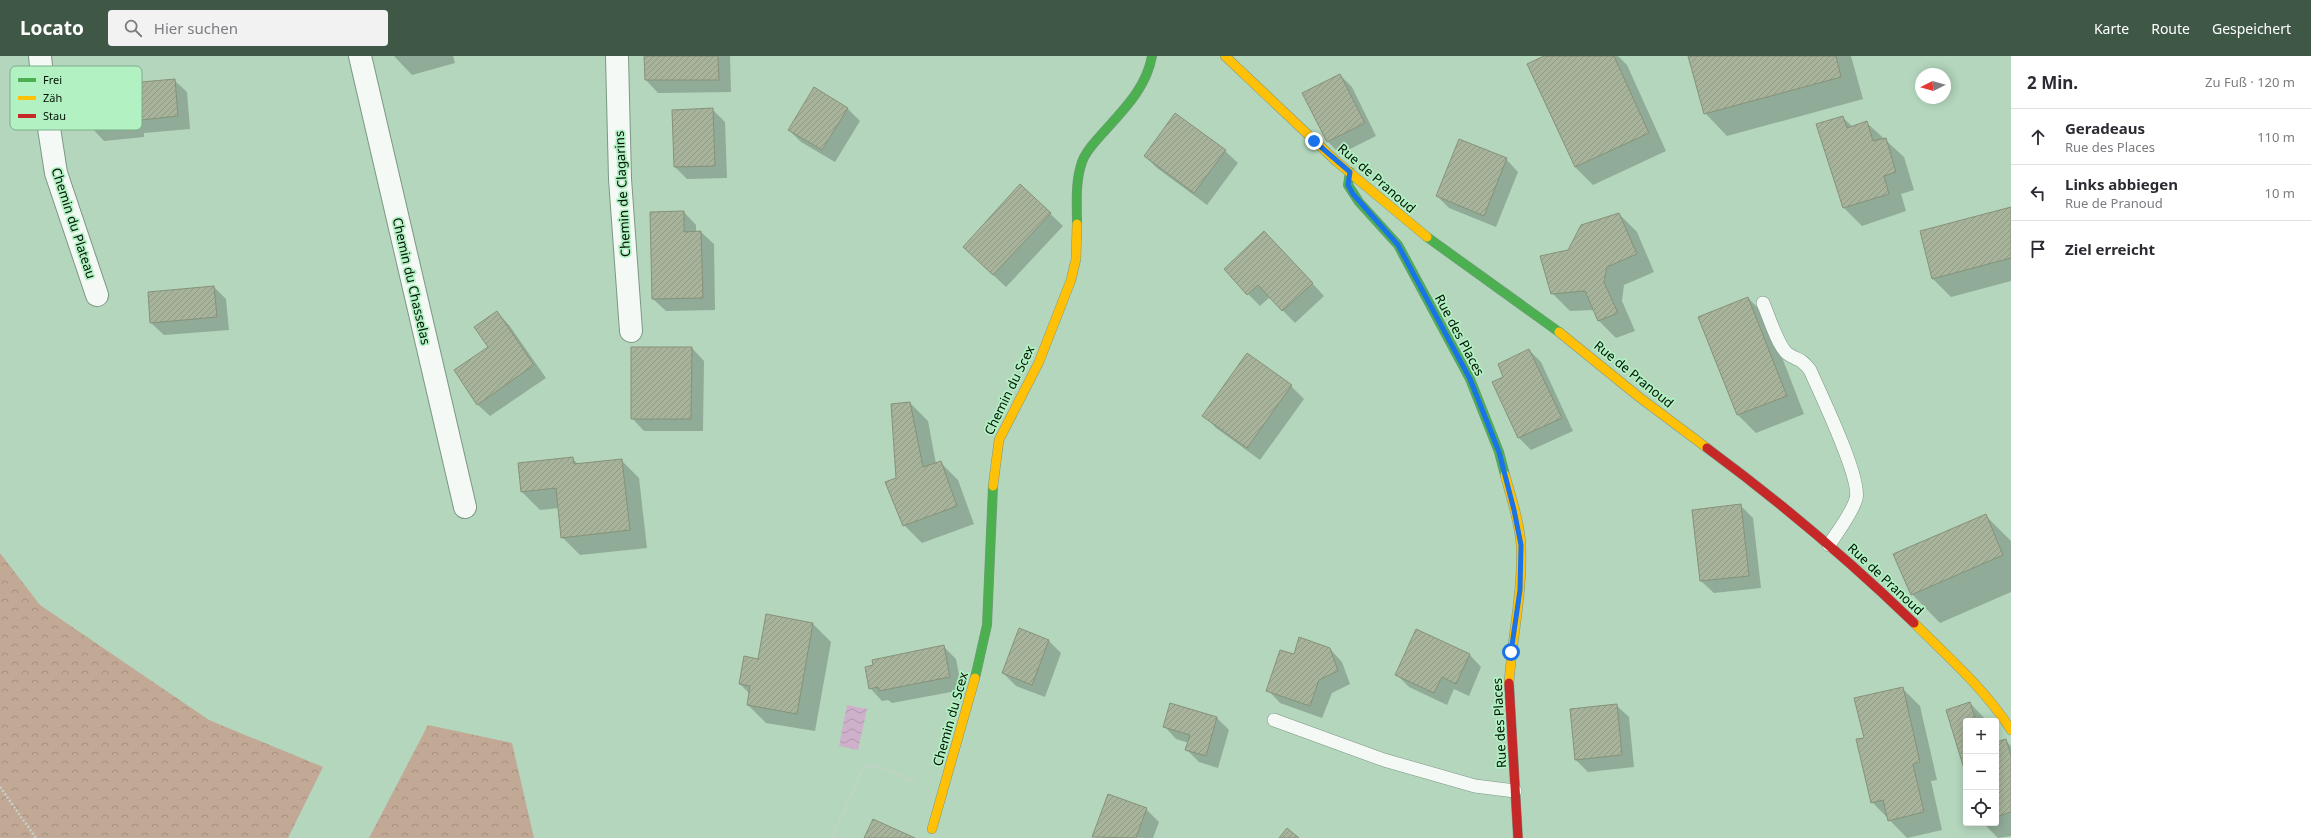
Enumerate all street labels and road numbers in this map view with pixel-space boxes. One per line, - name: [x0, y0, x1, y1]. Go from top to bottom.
- street label: Chemin de Clagarins: [610, 130, 634, 258]
- street label: Rue de Pranoud: [1334, 139, 1420, 217]
- street label: Chemin du Plateau: [48, 165, 100, 281]
- street label: Chemin du Chasselas: [389, 216, 435, 346]
- street label: Rue des Places: [1431, 291, 1489, 379]
- street label: Rue de Pranoud: [1590, 336, 1678, 412]
- street label: Chemin du Scex: [980, 342, 1038, 438]
- street label: Rue de Pranoud: [1844, 539, 1928, 619]
- street label: Chemin du Scex: [928, 670, 972, 768]
- street label: Rue des Places: [1488, 678, 1510, 768]

